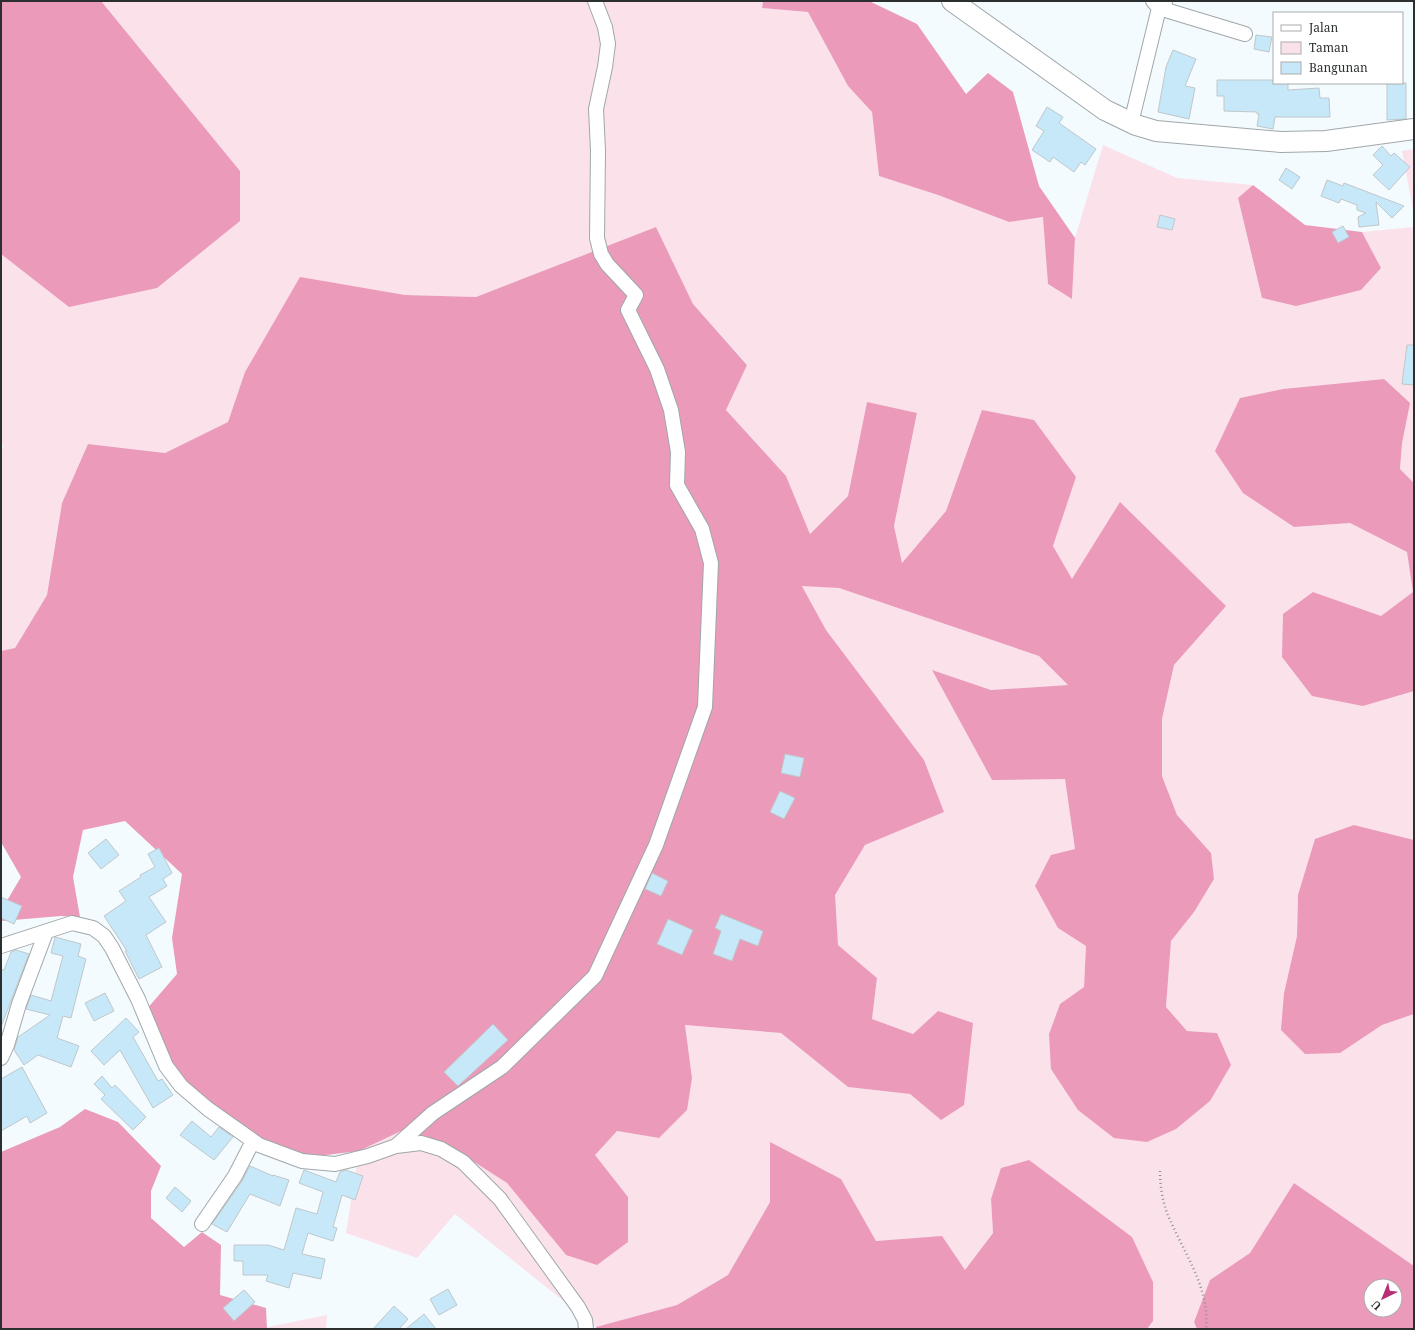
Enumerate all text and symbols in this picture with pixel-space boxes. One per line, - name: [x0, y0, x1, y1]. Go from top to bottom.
- legend: [1273, 12, 1403, 84]
- text: Jalan: [1308, 19, 1339, 36]
- text: Taman: [1309, 39, 1349, 56]
- text: Bangunan: [1309, 59, 1368, 76]
- north arrow: [1363, 1278, 1403, 1318]
- text: U: [1367, 1297, 1384, 1314]

